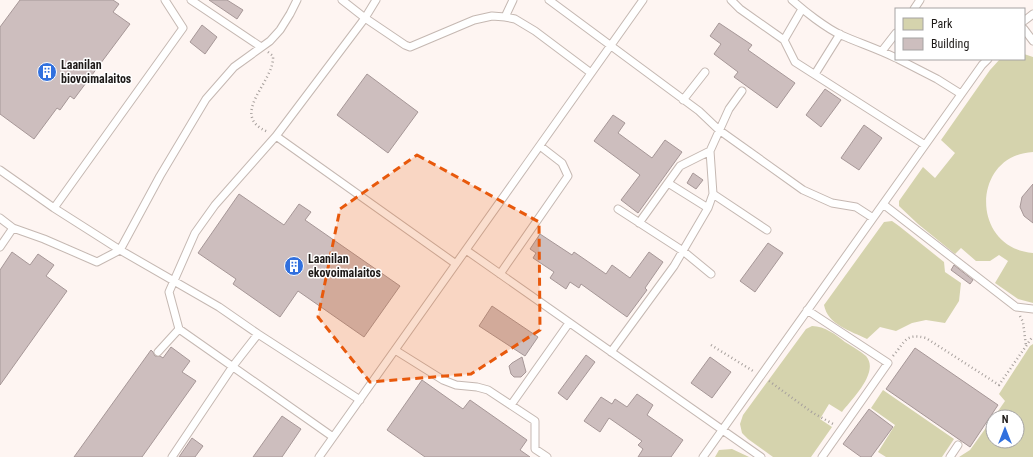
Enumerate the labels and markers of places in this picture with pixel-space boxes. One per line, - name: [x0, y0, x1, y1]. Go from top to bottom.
- place label: Laanilan biovoimalaitos: [61, 58, 132, 86]
- building icon: Laanilan biovoimalaitos: [36, 61, 58, 83]
- place label: Laanilan ekovoimalaitos: [308, 252, 381, 280]
- building icon: Laanilan ekovoimalaitos: [283, 255, 305, 277]

